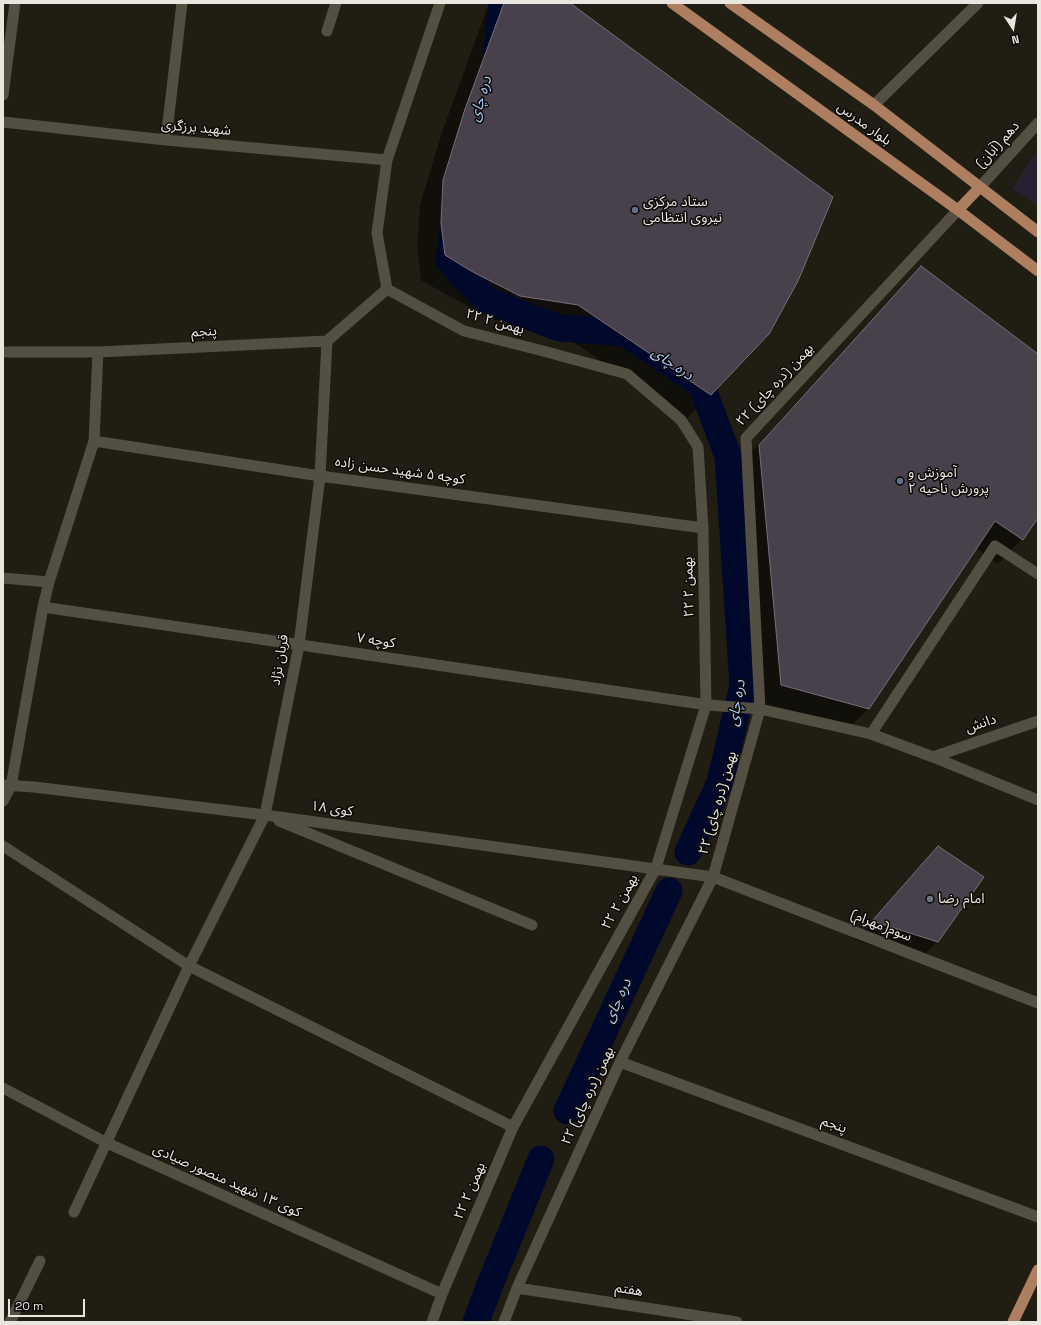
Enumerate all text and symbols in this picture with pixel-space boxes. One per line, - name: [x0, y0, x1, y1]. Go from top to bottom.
- north arrow: [993, 8, 1033, 48]
- text: N: [1010, 32, 1021, 47]
- water label: دره چای: [466, 74, 496, 124]
- street label: بلوار مدرس: [834, 99, 894, 149]
- street label: شهید برزگری: [160, 117, 232, 139]
- street label: دهم (آبان): [973, 118, 1023, 172]
- place label: ستاد مرکزی نیروی انتظامی: [643, 194, 722, 226]
- marker: ستاد مرکزی نیروی انتظامی: [630, 205, 640, 215]
- street label: ۲۲ بهمن ۲: [464, 306, 526, 338]
- street label: پنجم: [191, 323, 217, 341]
- street label: ۲۲ بهمن (دره چای): [733, 340, 817, 430]
- water label: دره چای: [648, 344, 696, 384]
- street label: کوچه ۵ شهید حسن زاده: [334, 454, 466, 488]
- place label: آموزش و پرورش ناحیه ۲: [908, 465, 989, 498]
- marker: آموزش و پرورش ناحیه ۲: [895, 476, 905, 486]
- street label: ۲۲ بهمن ۲: [680, 557, 698, 617]
- street label: کوچه ۷: [356, 630, 396, 652]
- street label: قربان نژاد: [267, 633, 293, 687]
- water label: دره چای: [724, 678, 750, 728]
- street label: دانش: [963, 711, 999, 737]
- street label: ۲۲ بهمن (دره چای): [695, 750, 741, 856]
- street label: کوی ۱۸: [310, 798, 354, 820]
- street label: ۲۲ بهمن ۲: [598, 872, 642, 932]
- place label: امام رضا: [938, 891, 985, 907]
- marker: امام رضا: [925, 894, 935, 904]
- street label: سوم(مهرام): [848, 907, 914, 945]
- water label: دره چای: [600, 976, 636, 1026]
- street label: ۲۲ بهمن (دره چای): [558, 1044, 618, 1148]
- street label: پنجم: [819, 1113, 849, 1137]
- street label: کوی ۱۳ شهید منصور صیادی: [150, 1141, 304, 1221]
- street label: ۲۲ بهمن ۲: [450, 1160, 490, 1222]
- street label: هفتم: [614, 1280, 644, 1300]
- scale bar: [10, 1291, 87, 1317]
- text: 20 m: [15, 1298, 43, 1314]

